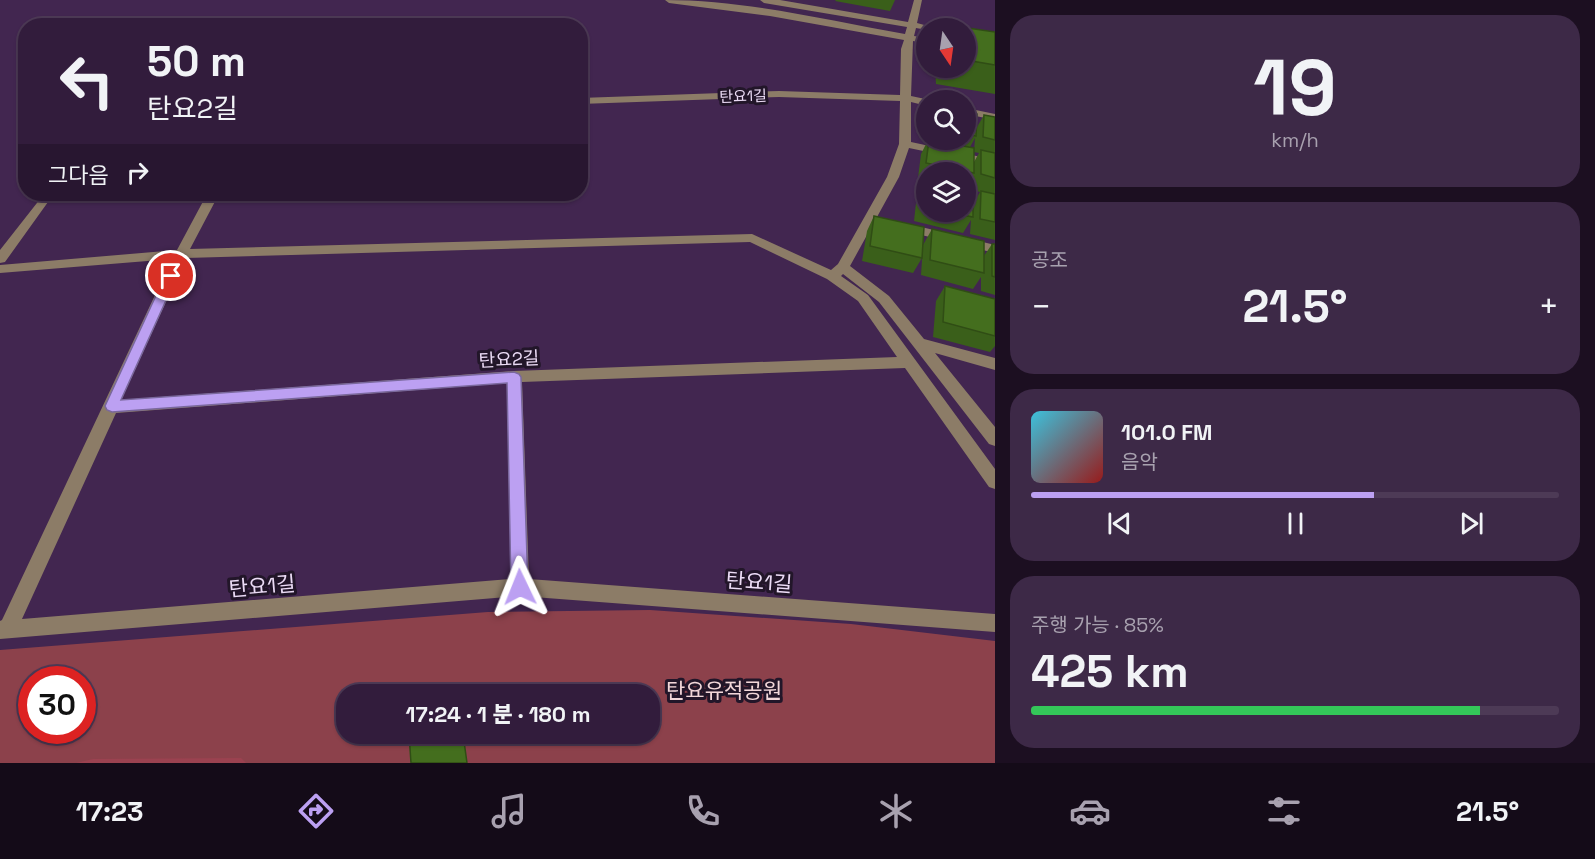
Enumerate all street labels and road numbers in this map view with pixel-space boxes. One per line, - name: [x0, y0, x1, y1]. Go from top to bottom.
- street label: 탄요1길: [719, 86, 767, 106]
- street label: 탄요2길: [478, 346, 540, 372]
- street label: 탄요1길: [725, 566, 793, 598]
- street label: 탄요1길: [228, 570, 296, 602]

